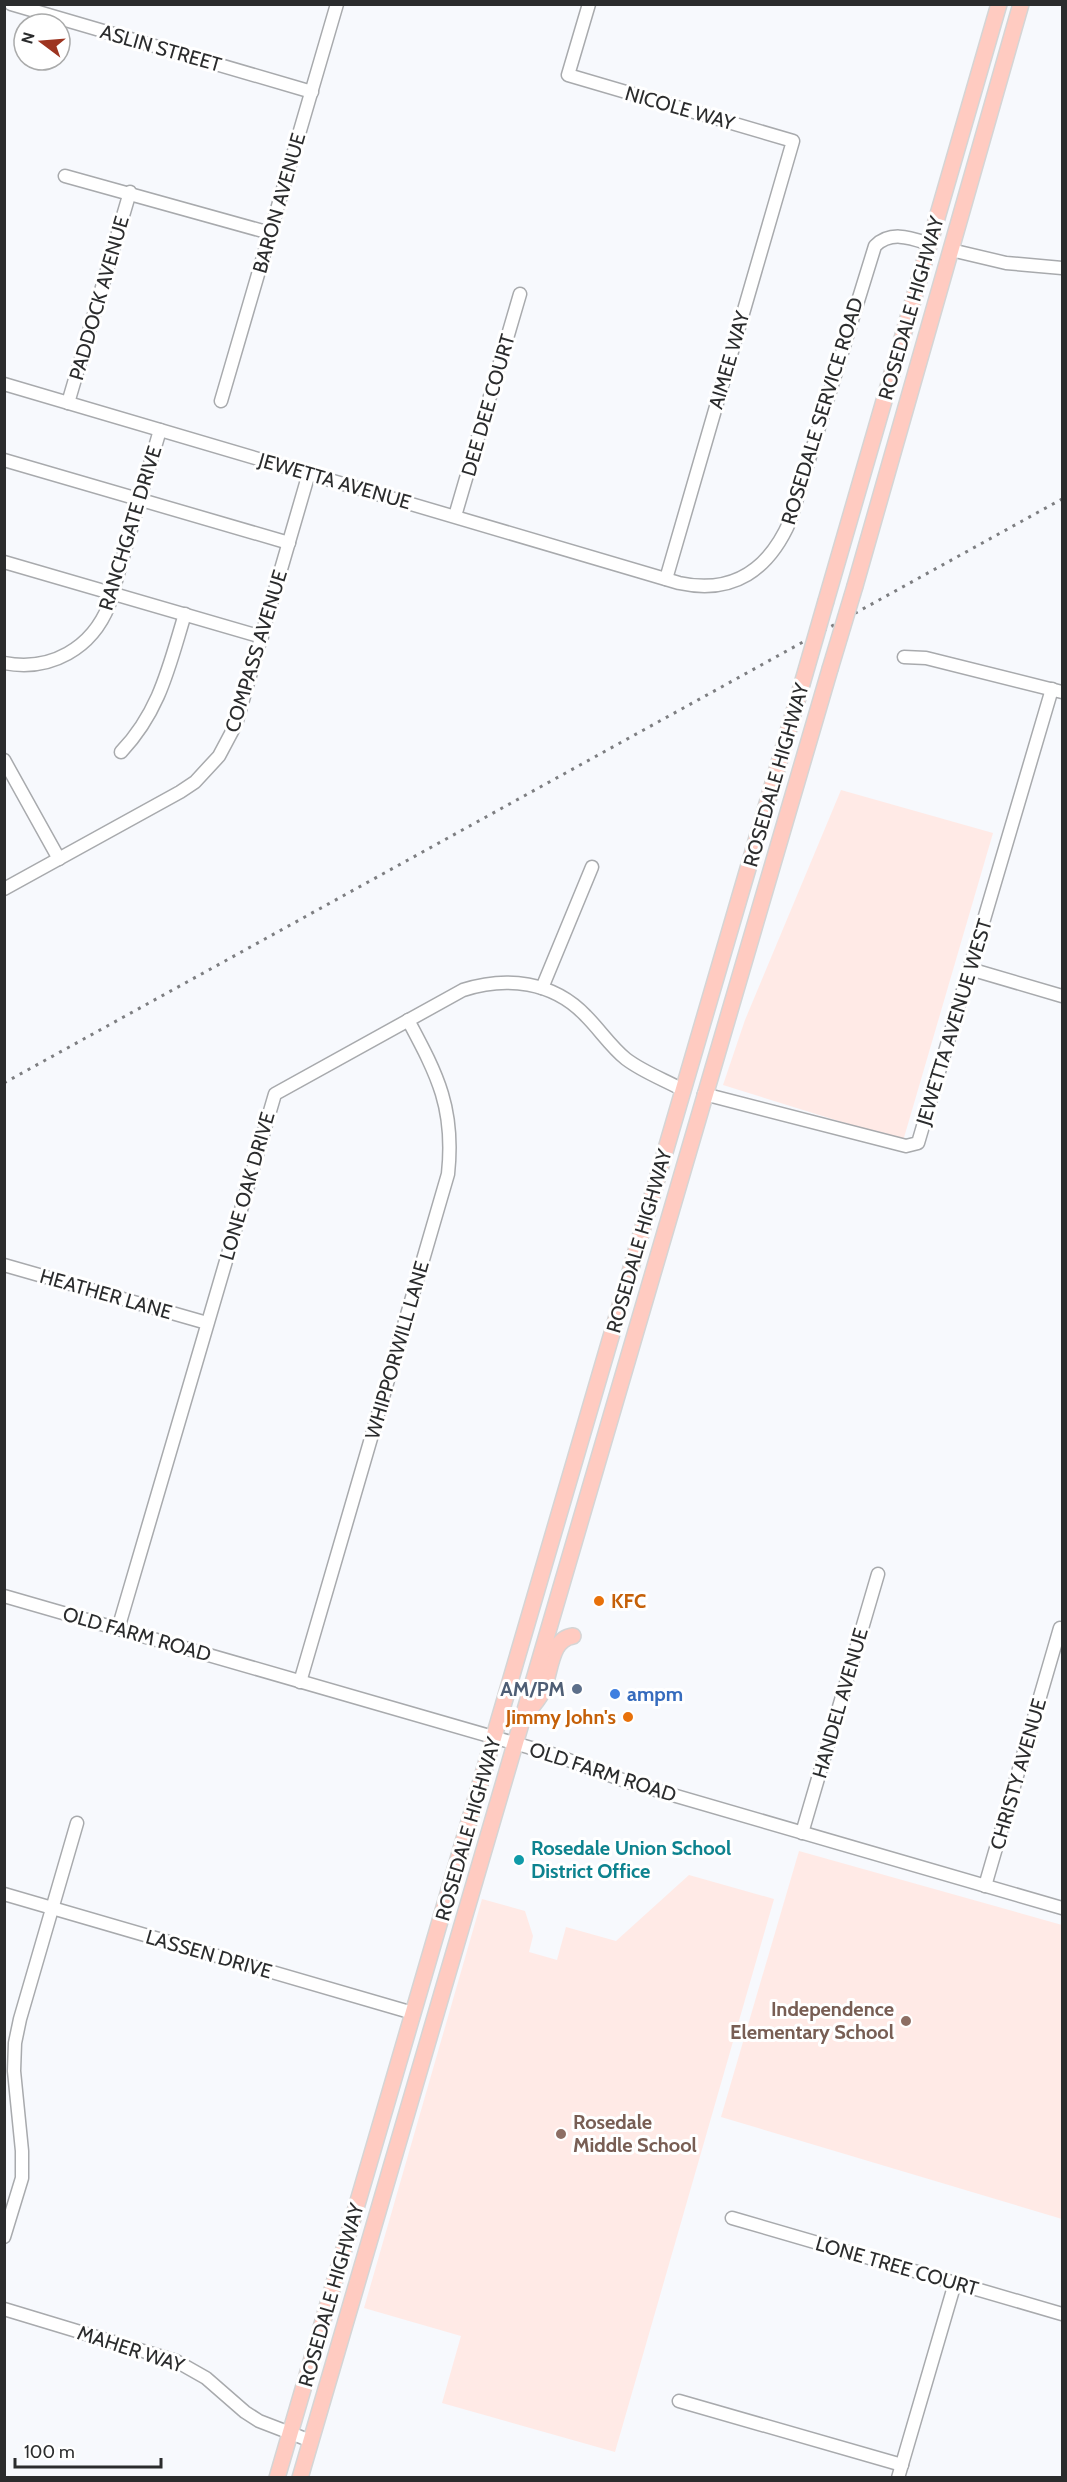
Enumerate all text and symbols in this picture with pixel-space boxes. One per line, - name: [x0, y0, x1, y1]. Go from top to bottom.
- north arrow: [12, 12, 72, 72]
- street label: ASLIN STREET: [98, 19, 225, 77]
- text: N: [17, 30, 39, 46]
- street label: NICOLE WAY: [622, 81, 738, 135]
- street label: BARON AVENUE: [248, 130, 310, 276]
- street label: PADDOCK AVENUE: [64, 213, 134, 383]
- street label: ROSEDALE HIGHWAY: [873, 213, 949, 403]
- street label: ROSEDALE SERVICE ROAD: [776, 294, 868, 528]
- street label: AIMEE WAY: [704, 308, 755, 412]
- street label: DEE DEE COURT: [456, 331, 520, 479]
- street label: RANCHGATE DRIVE: [94, 443, 166, 613]
- street label: JEWETTA AVENUE: [255, 447, 414, 514]
- street label: COMPASS AVENUE: [220, 567, 292, 735]
- street label: ROSEDALE HIGHWAY: [738, 680, 814, 870]
- street label: JEWETTA AVENUE WEST: [911, 916, 997, 1129]
- street label: LONE OAK DRIVE: [214, 1109, 280, 1263]
- street label: ROSEDALE HIGHWAY: [601, 1146, 677, 1336]
- street label: WHIPPORWILL LANE: [360, 1258, 434, 1442]
- street label: HEATHER LANE: [37, 1264, 175, 1324]
- place label: KFC: [611, 1589, 646, 1613]
- marker: KFC: [592, 1594, 606, 1608]
- street label: OLD FARM ROAD: [60, 1601, 214, 1667]
- street label: HANDEL AVENUE: [807, 1625, 873, 1781]
- place label: AM/PM: [500, 1677, 565, 1701]
- marker: AM/PM: [570, 1682, 584, 1696]
- place label: ampm: [627, 1682, 683, 1706]
- marker: ampm: [608, 1687, 622, 1701]
- street label: CHRISTY AVENUE: [985, 1696, 1051, 1852]
- place label: Jimmy John's: [505, 1705, 616, 1729]
- marker: Jimmy John's: [621, 1710, 635, 1724]
- street label: ROSEDALE HIGHWAY: [430, 1734, 506, 1924]
- street label: OLD FARM ROAD: [526, 1737, 680, 1807]
- place label: Rosedale Union School District Office: [531, 1836, 731, 1883]
- marker: Rosedale Union School District Office: [512, 1853, 526, 1867]
- street label: LASSEN DRIVE: [143, 1925, 275, 1983]
- place label: Independence Elementary School: [730, 1997, 894, 2044]
- marker: Independence Elementary School: [899, 2014, 913, 2028]
- place label: Rosedale Middle School: [573, 2110, 697, 2157]
- marker: Rosedale Middle School: [554, 2127, 568, 2141]
- street label: ROSEDALE HIGHWAY: [293, 2200, 369, 2390]
- street label: LONE TREE COURT: [813, 2231, 982, 2301]
- street label: MAHER WAY: [75, 2320, 188, 2378]
- scale bar: [15, 2431, 160, 2469]
- text: 100 m: [24, 2441, 75, 2463]

